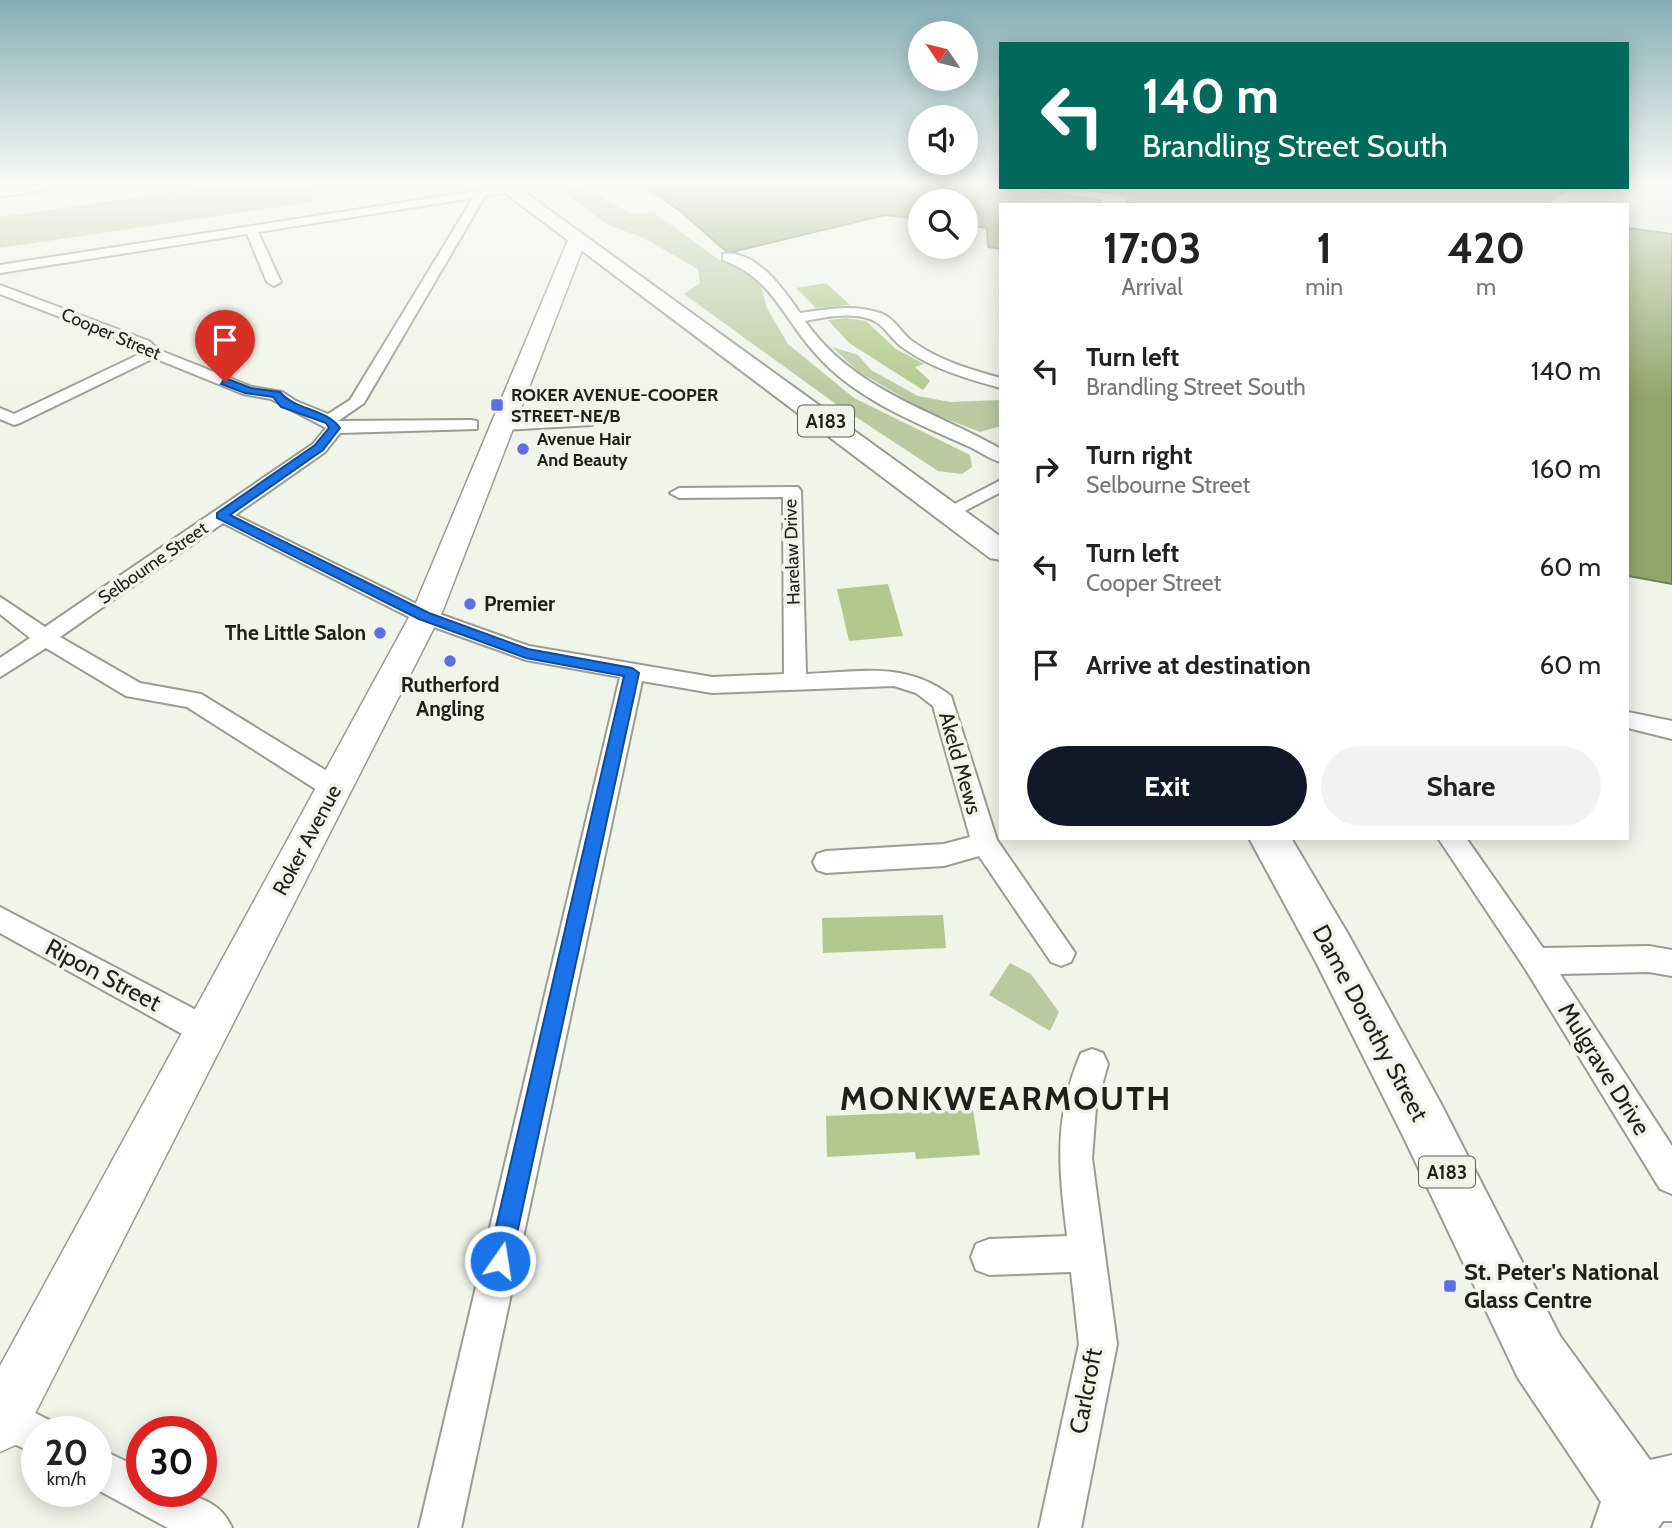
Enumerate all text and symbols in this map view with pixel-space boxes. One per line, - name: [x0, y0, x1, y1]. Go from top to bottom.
- north arrow: [908, 21, 978, 91]
- map controls: [908, 21, 978, 259]
- text: 140 m: [1142, 66, 1279, 125]
- icon: left: [1027, 70, 1118, 161]
- button: sound: [908, 105, 978, 175]
- text: Brandling Street South: [1142, 126, 1448, 165]
- button: search: [908, 189, 978, 259]
- text: 17:03: [1103, 222, 1201, 274]
- text: 1: [1317, 222, 1332, 274]
- text: 420: [1447, 222, 1525, 274]
- text: Arrival: [1122, 273, 1183, 301]
- text: min: [1305, 273, 1343, 301]
- text: m: [1476, 273, 1496, 301]
- street label: Cooper Street: [58, 303, 164, 365]
- pin: [195, 310, 255, 382]
- icon: arrive: [206, 321, 244, 359]
- text: Turn left: [1086, 341, 1179, 373]
- icon: left: [1027, 352, 1065, 390]
- text: 140 m: [1531, 355, 1601, 387]
- text: Brandling Street South: [1086, 373, 1306, 401]
- place label: ROKER AVENUE-COOPER STREET-NE/B: [511, 384, 719, 427]
- marker: ROKER AVENUE-COOPER STREET-NE/B: [489, 397, 505, 413]
- road number: A183: [798, 406, 854, 436]
- place label: Avenue Hair And Beauty: [537, 428, 631, 471]
- text: Turn right: [1086, 439, 1192, 471]
- marker: Avenue Hair And Beauty: [515, 441, 531, 457]
- icon: right: [1027, 450, 1065, 488]
- text: 160 m: [1531, 453, 1601, 485]
- text: Selbourne Street: [1086, 471, 1250, 499]
- street label: Harelaw Drive: [779, 499, 805, 605]
- street label: Selbourne Street: [94, 517, 212, 609]
- text: Turn left: [1086, 537, 1179, 569]
- icon: left: [1027, 548, 1065, 586]
- text: 60 m: [1539, 551, 1601, 583]
- text: Cooper Street: [1086, 569, 1221, 597]
- place label: Premier: [484, 591, 555, 616]
- marker: Premier: [462, 596, 478, 612]
- place label: The Little Salon: [225, 620, 366, 645]
- marker: The Little Salon: [372, 625, 388, 641]
- icon: arrive: [1027, 646, 1065, 684]
- text: Arrive at destination: [1086, 649, 1311, 681]
- text: 60 m: [1539, 649, 1601, 681]
- marker: Rutherford Angling: [442, 653, 458, 669]
- place label: Rutherford Angling: [401, 672, 499, 721]
- street label: Akeld Mews: [934, 709, 987, 817]
- button: Exit: [1027, 746, 1307, 826]
- button: Share: [1321, 746, 1601, 826]
- street label: Roker Avenue: [267, 780, 346, 899]
- street label: Dame Dorothy Street: [1306, 920, 1434, 1126]
- street label: Ripon Street: [41, 932, 166, 1017]
- street label: Mulgrave Drive: [1552, 997, 1657, 1140]
- district label: MONKWEARMOUTH: [840, 1078, 1172, 1118]
- road number: A183: [1419, 1156, 1475, 1188]
- position arrow: [463, 1224, 537, 1298]
- place label: St. Peter's National Glass Centre: [1464, 1257, 1659, 1314]
- marker: St. Peter's National Glass Centre: [1442, 1278, 1458, 1294]
- street label: Carlcroft: [1063, 1346, 1108, 1436]
- speed limit sign: 30: [126, 1416, 217, 1507]
- text: 20: [45, 1431, 88, 1474]
- text: km/h: [47, 1468, 86, 1490]

